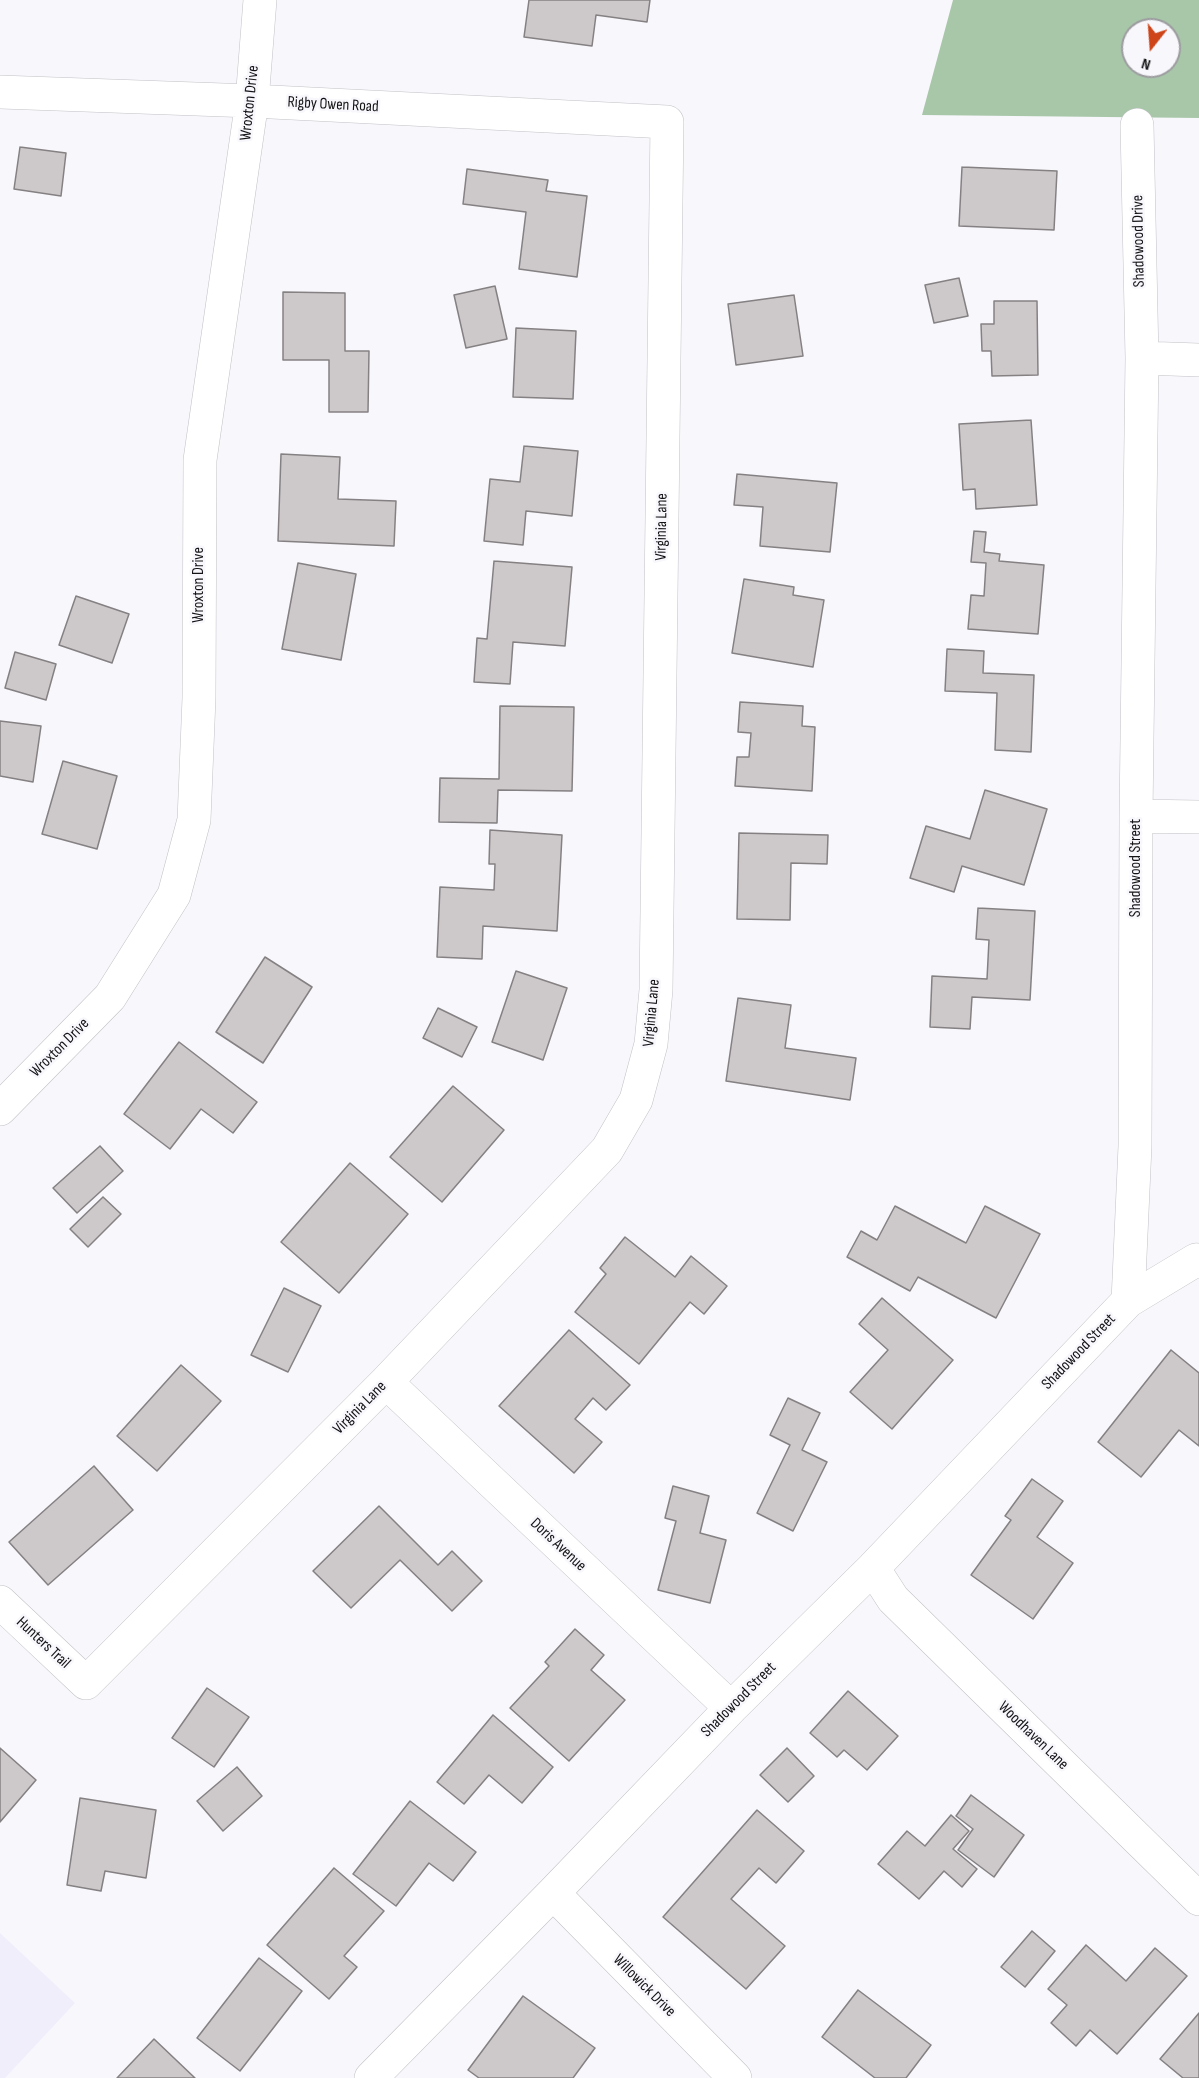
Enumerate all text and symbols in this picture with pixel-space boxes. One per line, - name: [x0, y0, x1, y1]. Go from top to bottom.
- north arrow: [1121, 18, 1181, 78]
- text: N: [1139, 53, 1153, 74]
- street label: Wroxton Drive: [236, 64, 264, 142]
- street label: Rigby Owen Road: [287, 93, 379, 117]
- street label: Shadowood Drive: [1129, 195, 1149, 287]
- street label: Virginia Lane: [652, 493, 672, 561]
- street label: Wroxton Drive: [189, 547, 209, 623]
- street label: Shadowood Street: [1126, 819, 1146, 917]
- street label: Virginia Lane: [639, 978, 665, 1048]
- street label: Wroxton Drive: [26, 1014, 94, 1082]
- street label: Shadowood Street: [1038, 1310, 1120, 1394]
- street label: Virginia Lane: [329, 1377, 391, 1439]
- street label: Doris Avenue: [526, 1514, 590, 1576]
- street label: Hunters Trail: [12, 1613, 74, 1673]
- street label: Shadowood Street: [697, 1658, 781, 1742]
- street label: Woodhaven Lane: [994, 1698, 1072, 1774]
- street label: Willowick Drive: [609, 1951, 679, 2021]

